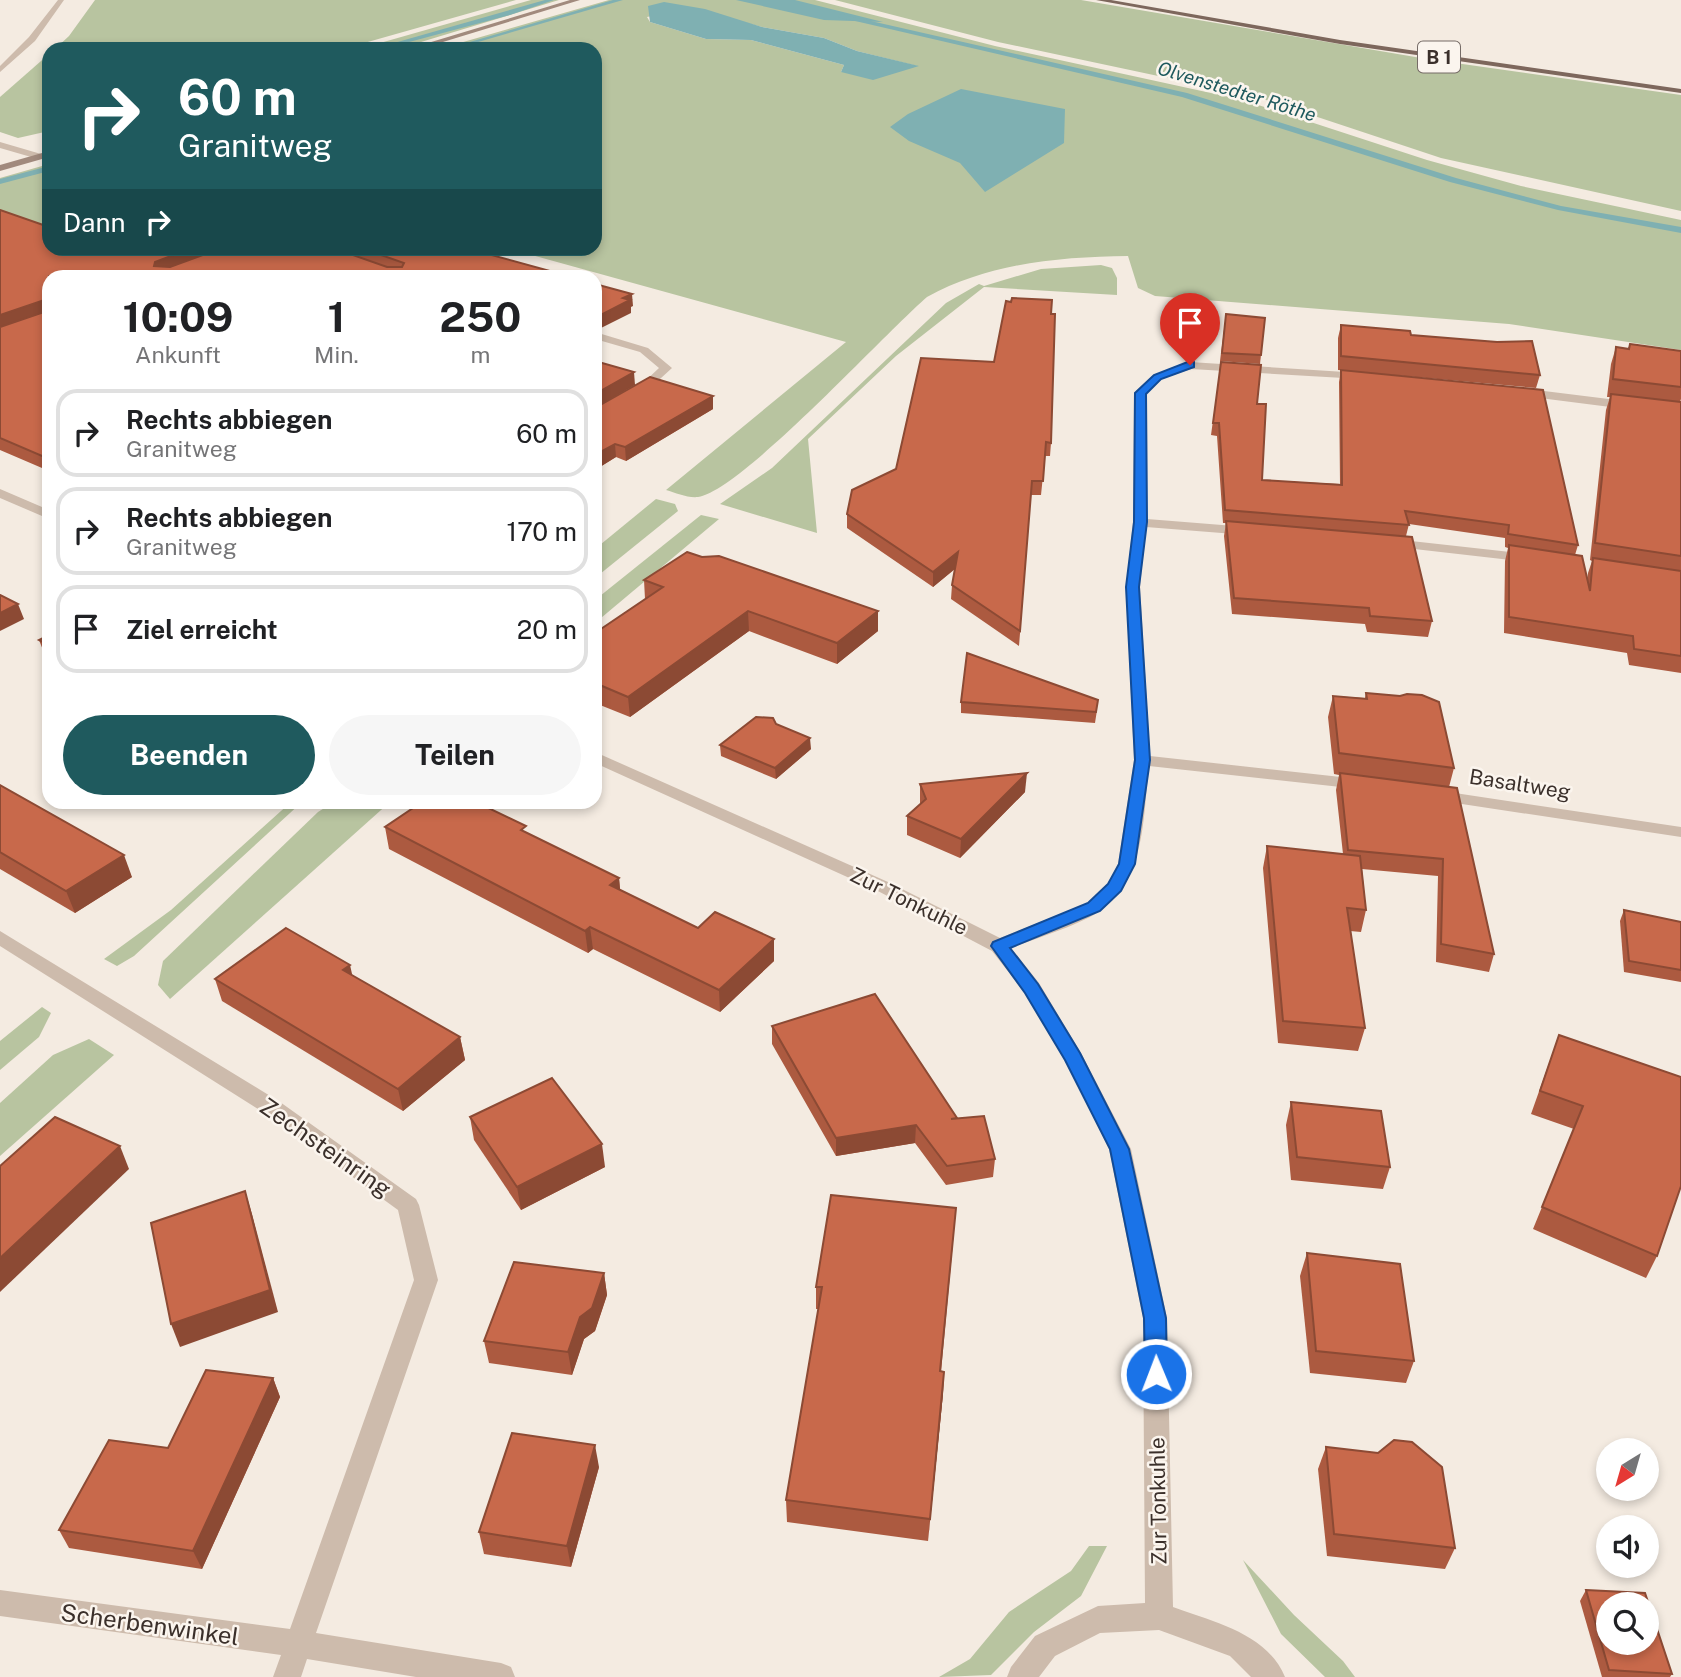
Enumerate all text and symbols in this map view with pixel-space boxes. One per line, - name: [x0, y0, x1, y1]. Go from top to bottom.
- road number: B 1: [1418, 41, 1460, 72]
- water label: Olvenstedter Röthe: [1155, 56, 1319, 126]
- text: 60 m: [178, 68, 297, 126]
- icon: right: [63, 70, 154, 161]
- text: Granitweg: [178, 127, 333, 164]
- icon: right: [139, 203, 177, 241]
- text: Dann: [63, 207, 125, 238]
- text: 10:09: [123, 292, 234, 341]
- text: 1: [327, 292, 345, 341]
- text: 250: [439, 292, 521, 341]
- pin: [1160, 293, 1220, 365]
- icon: arrive: [1171, 304, 1209, 342]
- text: Ankunft: [135, 341, 221, 368]
- text: Min.: [314, 341, 359, 368]
- text: m: [470, 341, 490, 368]
- text: Rechts abbiegen: [126, 404, 332, 435]
- icon: right: [67, 414, 105, 452]
- text: 60 m: [516, 418, 577, 449]
- text: Granitweg: [126, 435, 237, 462]
- text: Rechts abbiegen: [126, 502, 332, 533]
- icon: right: [67, 512, 105, 550]
- text: 170 m: [507, 516, 577, 547]
- text: Granitweg: [126, 533, 237, 560]
- icon: arrive: [67, 610, 105, 648]
- text: Ziel erreicht: [126, 614, 278, 645]
- text: 20 m: [517, 614, 577, 645]
- button: Beenden: [63, 715, 315, 795]
- button: Teilen: [329, 715, 581, 795]
- street label: Basaltweg: [1467, 764, 1573, 804]
- street label: Zur Tonkuhle: [846, 862, 972, 940]
- street label: Zechsteinring: [255, 1091, 397, 1203]
- position arrow: [1119, 1337, 1193, 1411]
- street label: Zur Tonkuhle: [1144, 1437, 1172, 1565]
- north arrow: [1596, 1438, 1659, 1502]
- map controls: [1596, 1438, 1659, 1655]
- button: sound: [1596, 1515, 1659, 1578]
- button: search: [1596, 1592, 1659, 1655]
- street label: Scherbenwinkel: [59, 1598, 241, 1650]

